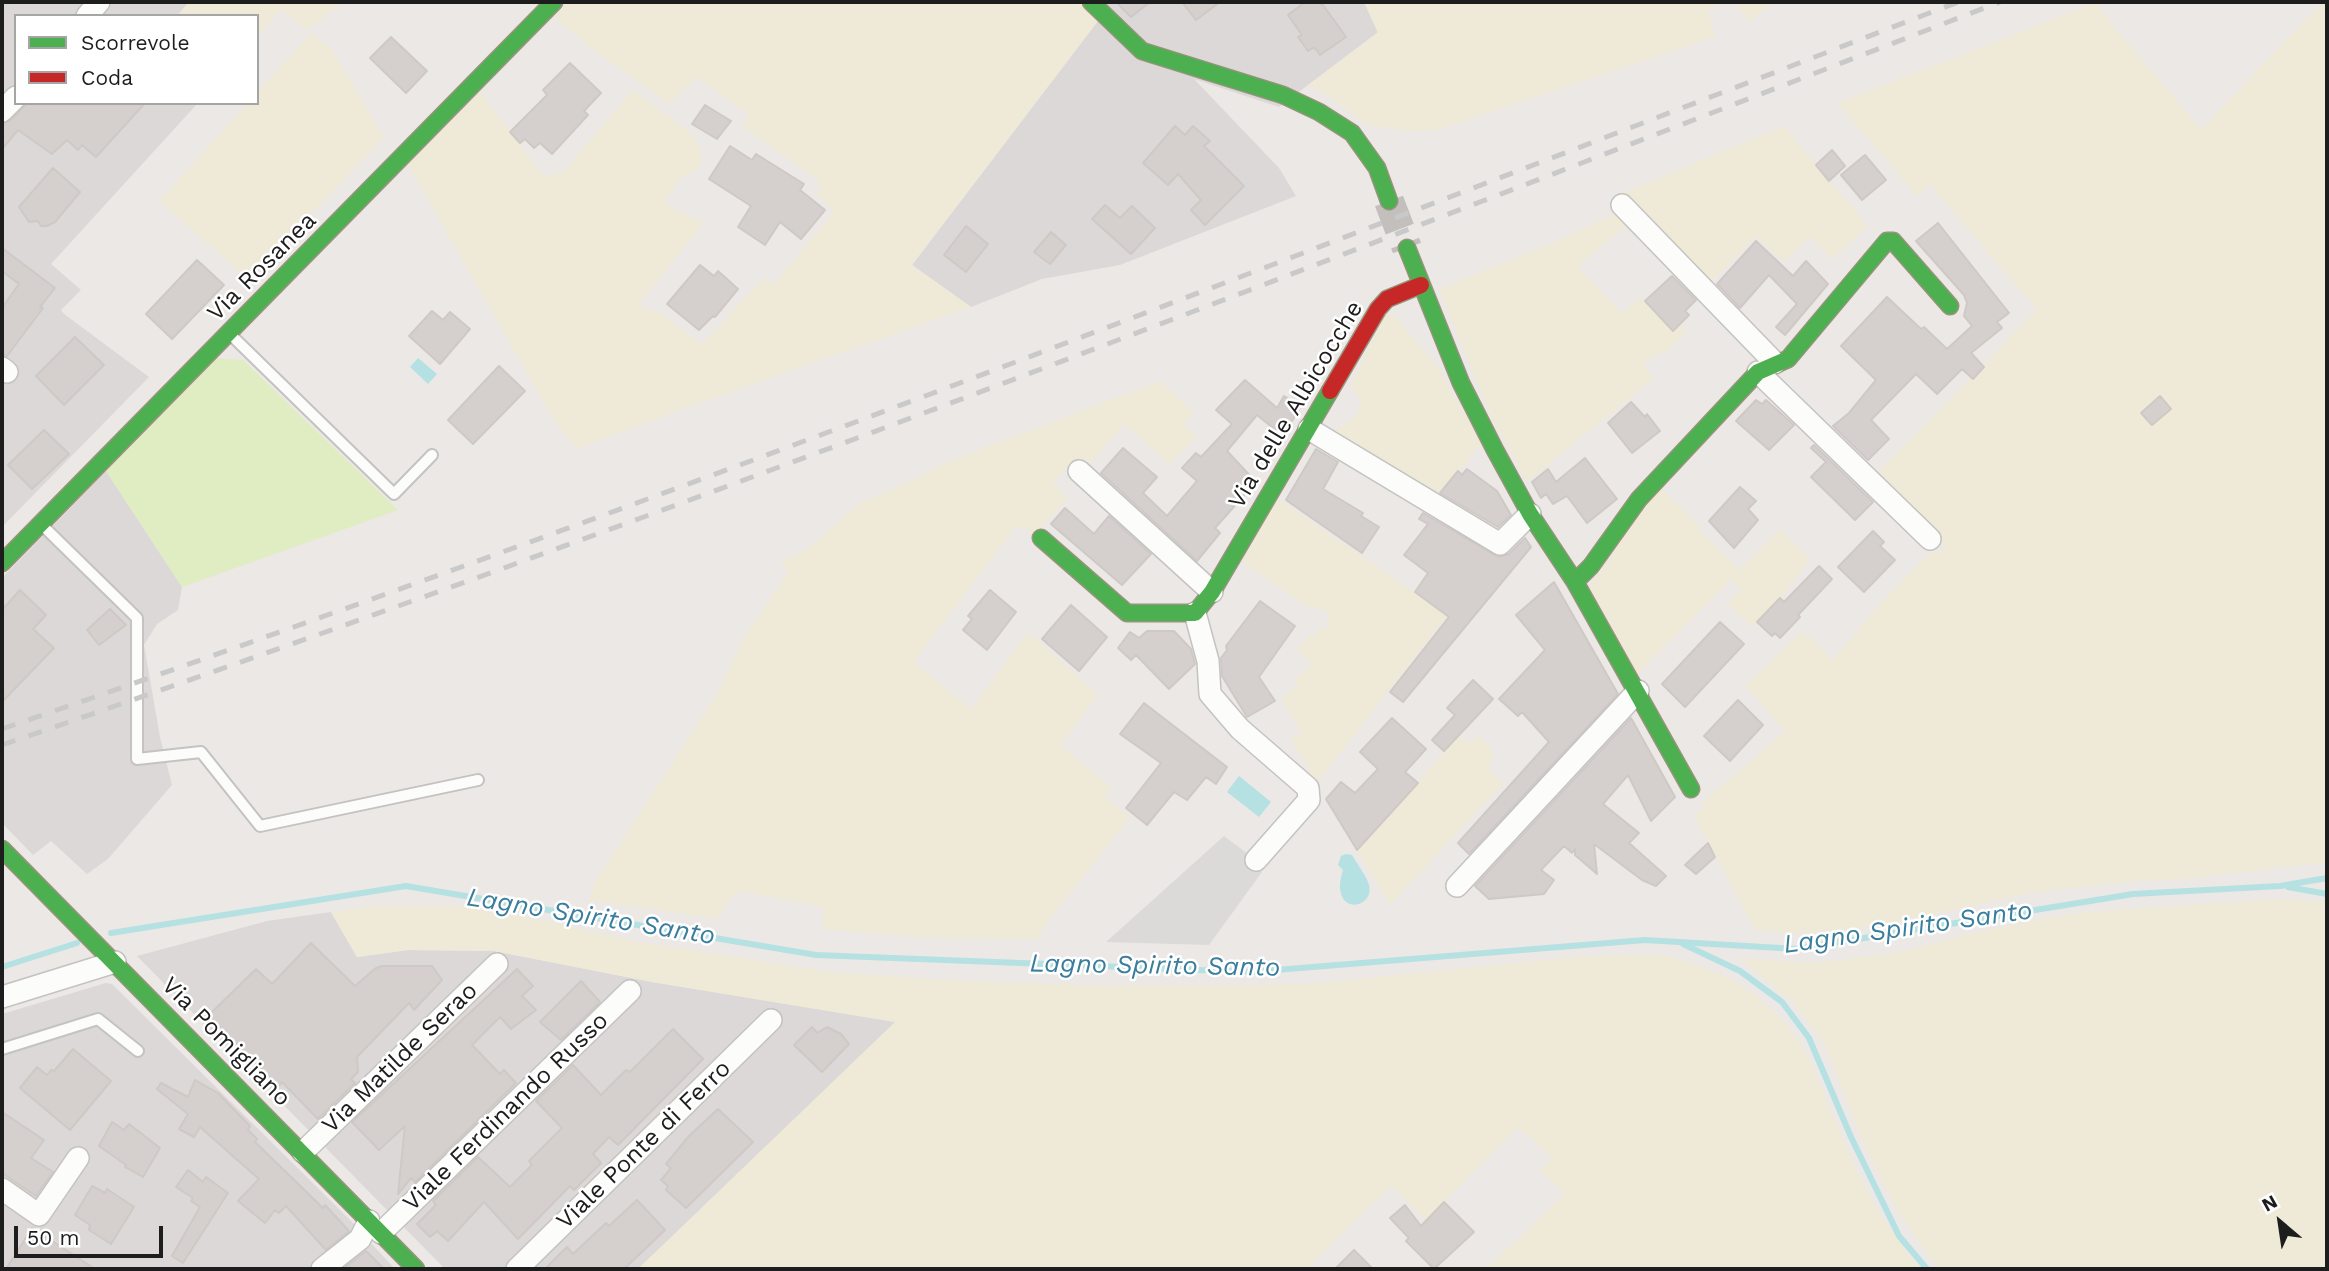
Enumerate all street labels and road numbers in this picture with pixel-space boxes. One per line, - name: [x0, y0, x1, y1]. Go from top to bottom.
- street label: Via Rosanea: [202, 207, 322, 327]
- street label: Via delle Albicocche: [1223, 296, 1369, 514]
- street label: Via Pomigliano: [155, 971, 297, 1113]
- street label: Via Matilde Serao: [316, 977, 484, 1139]
- street label: Viale Ferdinando Russo: [397, 1006, 615, 1218]
- street label: Viale Ponte di Ferro: [551, 1054, 737, 1236]

